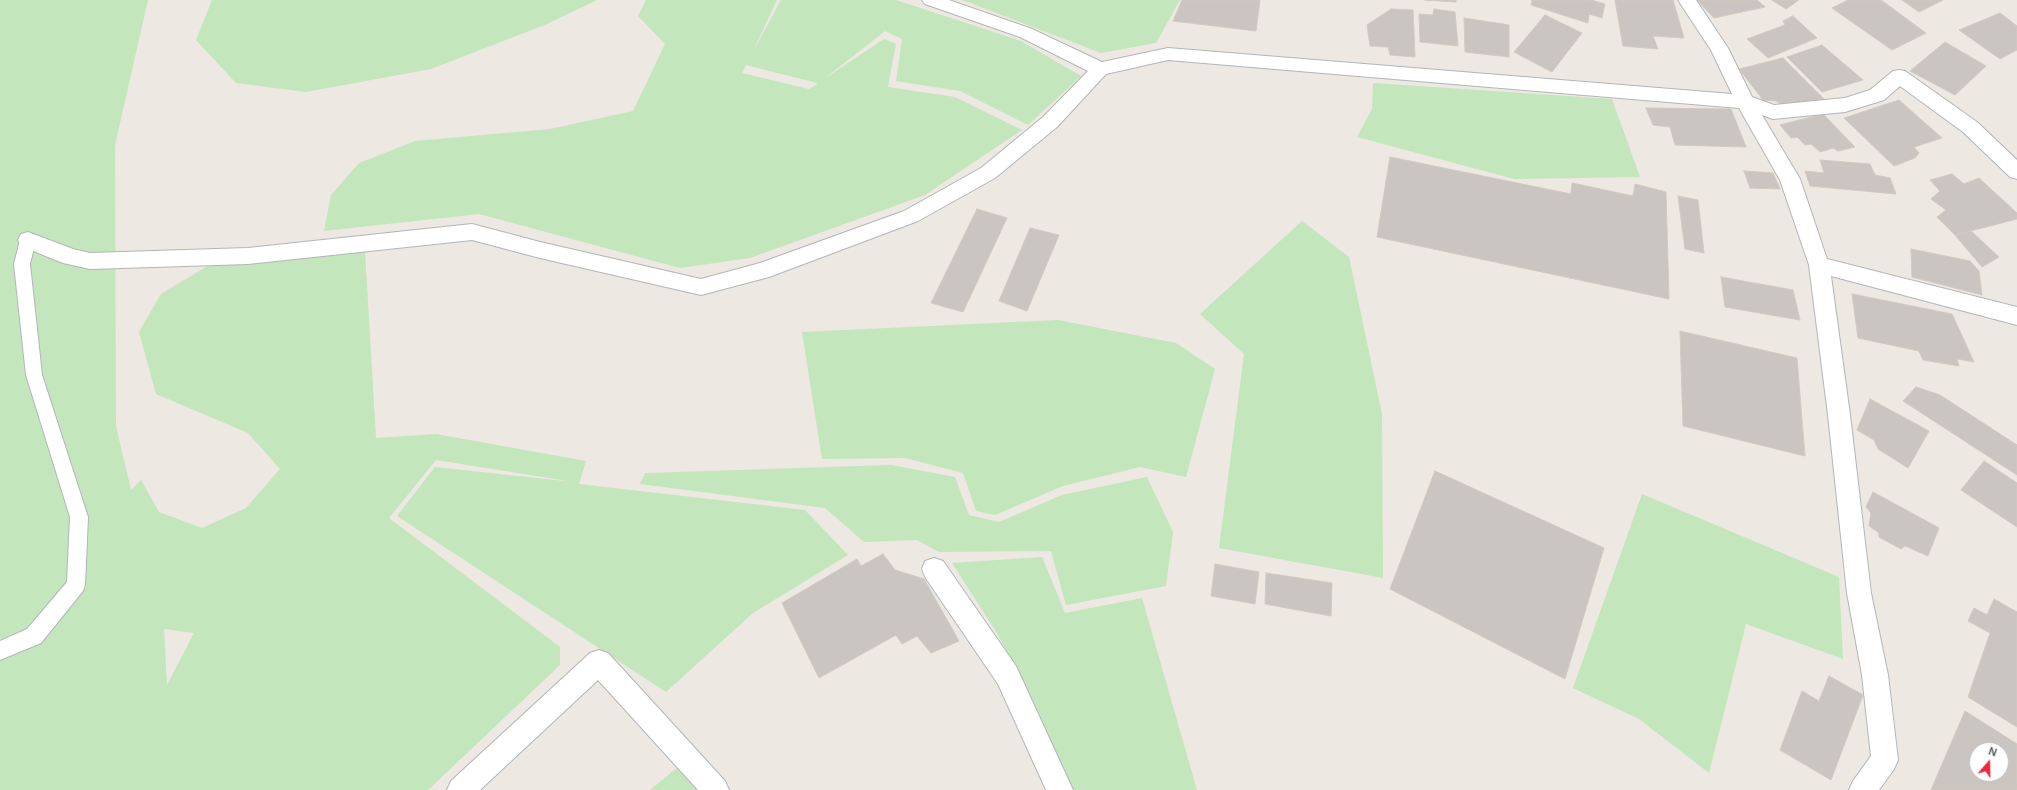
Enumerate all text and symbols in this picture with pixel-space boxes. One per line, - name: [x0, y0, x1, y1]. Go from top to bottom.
- north arrow: [1969, 742, 2009, 782]
- text: N: [1987, 744, 1999, 760]

